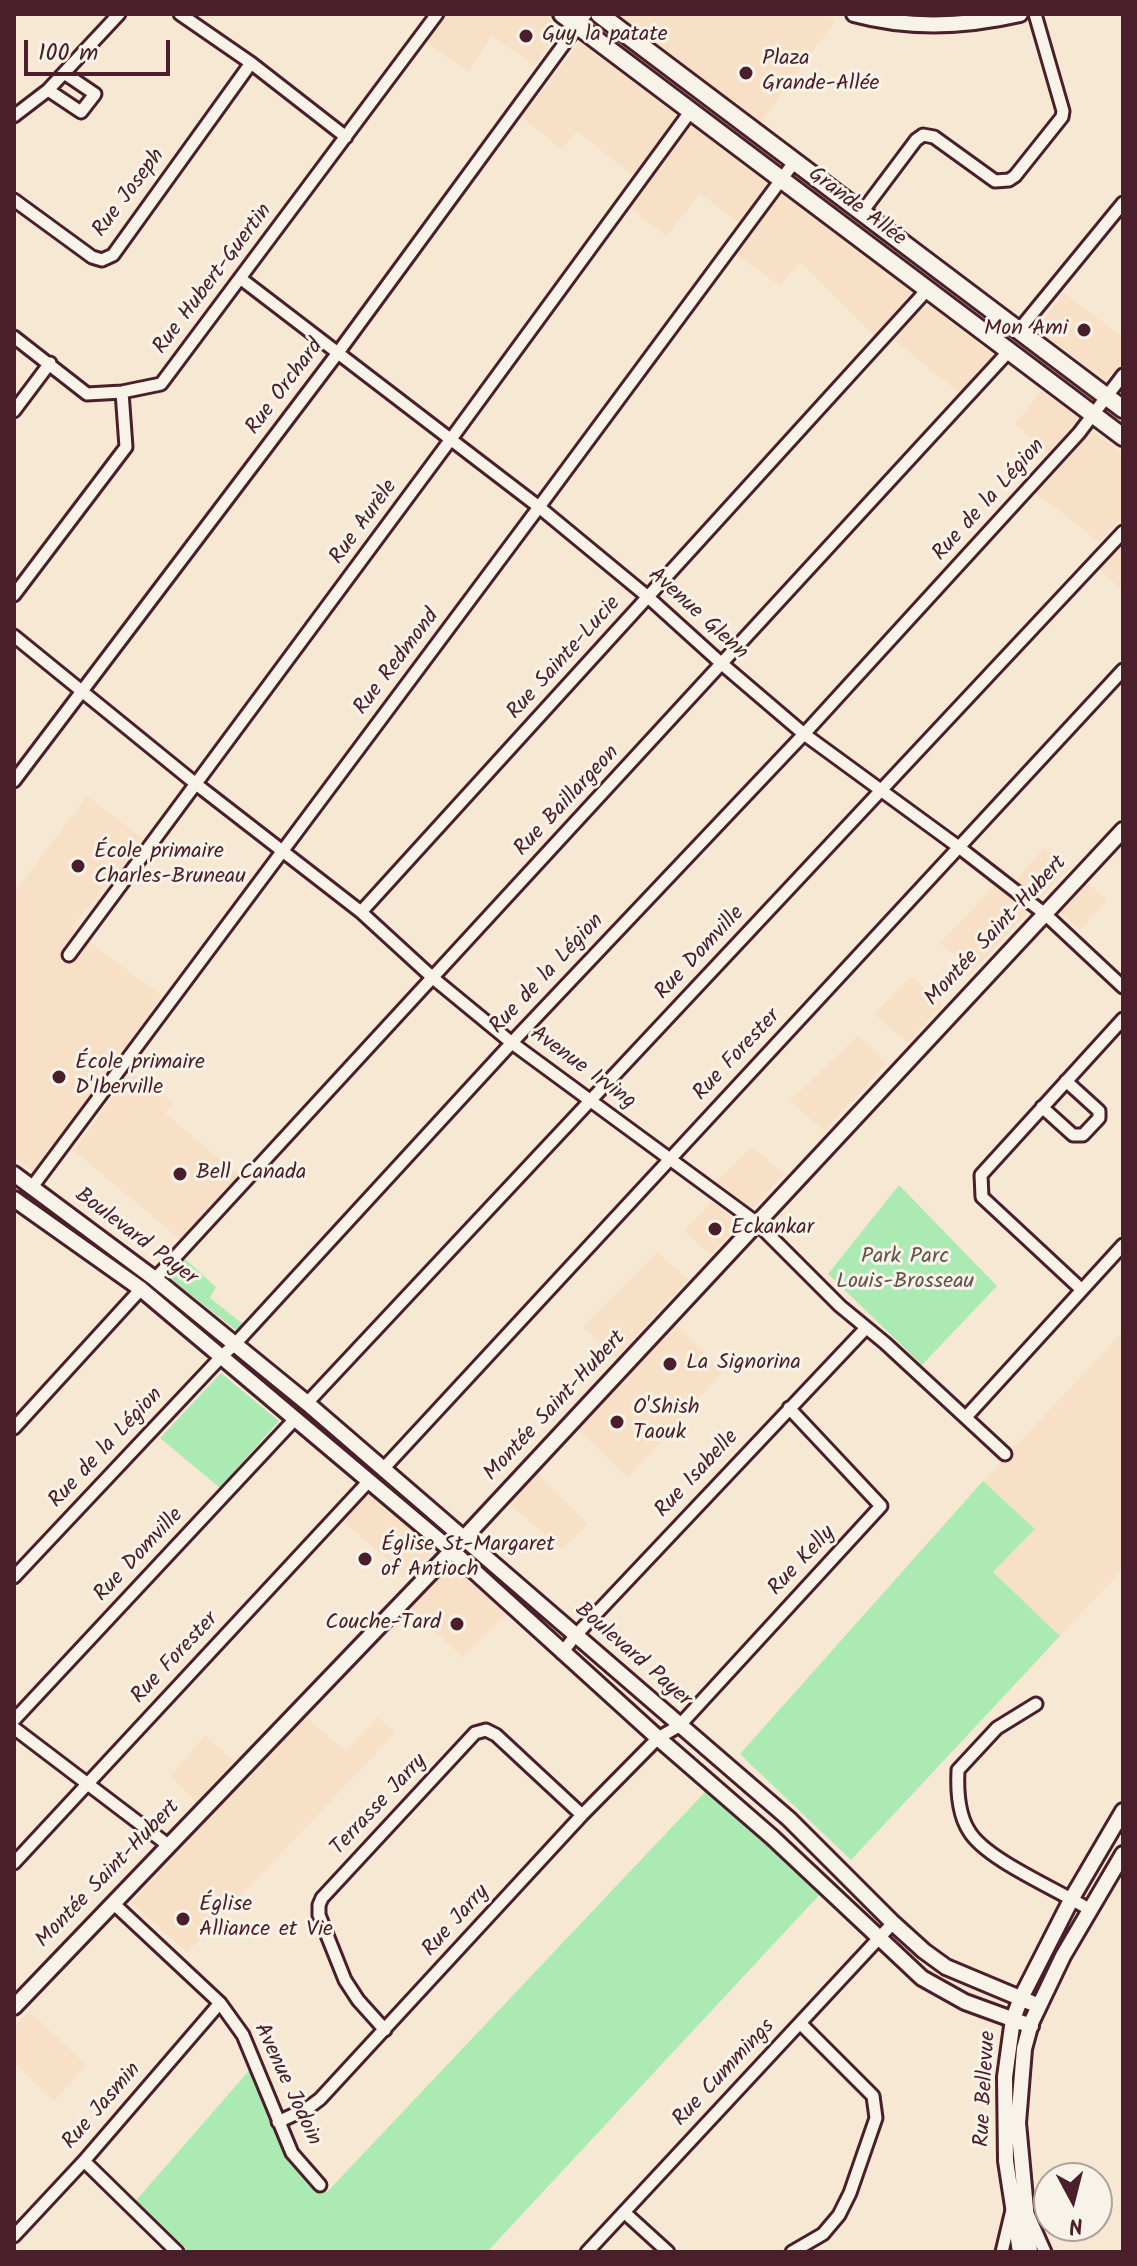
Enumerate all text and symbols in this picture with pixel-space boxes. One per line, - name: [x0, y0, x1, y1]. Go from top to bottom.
- place label: Guy la patate: [542, 23, 668, 49]
- scale bar: [28, 24, 174, 74]
- marker: Guy la patate: [517, 27, 535, 45]
- text: 100 m: [38, 34, 98, 73]
- place label: Plaza Grande-Allée: [762, 47, 879, 98]
- marker: Plaza Grande-Allée: [737, 64, 755, 82]
- street label: Rue Joseph: [88, 145, 172, 243]
- street label: Grande Allée: [802, 163, 910, 253]
- street label: Rue Hubert-Guertin: [149, 200, 279, 360]
- place label: Mon Ami: [984, 317, 1068, 343]
- marker: Mon Ami: [1075, 321, 1093, 339]
- street label: Rue Orchard: [241, 335, 331, 441]
- street label: Rue de la Légion: [928, 434, 1052, 568]
- street label: Rue Aurèle: [325, 475, 405, 571]
- street label: Avenue Glenn: [641, 563, 753, 667]
- street label: Rue Sainte-Lucie: [503, 592, 627, 726]
- street label: Rue Redmond: [350, 605, 446, 721]
- street label: Rue Baillargeon: [510, 741, 626, 863]
- place label: École primaire Charles-Bruneau: [94, 840, 246, 892]
- street label: Montée Saint-Hubert: [920, 851, 1074, 1013]
- marker: École primaire Charles-Bruneau: [69, 857, 87, 875]
- street label: Rue Domville: [651, 901, 751, 1007]
- street label: Rue de la Légion: [485, 909, 611, 1041]
- street label: Rue Forester: [689, 1005, 787, 1107]
- street label: Avenue Irving: [524, 1022, 640, 1116]
- place label: École primaire D'Iberville: [75, 1051, 205, 1102]
- marker: École primaire D'Iberville: [50, 1068, 68, 1086]
- place label: Bell Canada: [196, 1161, 306, 1187]
- marker: Bell Canada: [171, 1165, 189, 1183]
- street label: Boulevard Payer: [69, 1183, 201, 1293]
- place label: Eckankar: [731, 1216, 814, 1242]
- marker: Eckankar: [706, 1220, 724, 1238]
- park label: Park Parc Louis-Brosseau: [836, 1245, 974, 1296]
- street label: Montée Saint-Hubert: [479, 1326, 633, 1488]
- place label: La Signorina: [686, 1351, 801, 1377]
- marker: La Signorina: [661, 1355, 679, 1373]
- street label: Rue de la Légion: [44, 1383, 170, 1515]
- place label: O'Shish Taouk: [633, 1396, 700, 1448]
- marker: O'Shish Taouk: [608, 1413, 626, 1431]
- street label: Rue Isabelle: [651, 1425, 745, 1525]
- street label: Rue Domville: [90, 1503, 190, 1609]
- street label: Rue Kelly: [764, 1521, 842, 1603]
- place label: Église St-Margaret of Antioch: [381, 1533, 555, 1584]
- marker: Église St-Margaret of Antioch: [356, 1550, 374, 1568]
- street label: Boulevard Payer: [568, 1598, 696, 1714]
- street label: Rue Forester: [127, 1608, 225, 1710]
- place label: Couche-Tard: [325, 1611, 441, 1637]
- marker: Couche-Tard: [448, 1615, 466, 1633]
- street label: Terrasse Jarry: [326, 1750, 434, 1862]
- street label: Montée Saint-Hubert: [31, 1795, 187, 1955]
- street label: Rue Jarry: [418, 1881, 496, 1963]
- place label: Église Alliance et Vie: [199, 1893, 333, 1944]
- marker: Église Alliance et Vie: [174, 1910, 192, 1928]
- street label: Rue Cummings: [668, 2015, 782, 2133]
- street label: Avenue Jodoin: [246, 2020, 326, 2150]
- street label: Rue Bellevue: [971, 2030, 1003, 2148]
- street label: Rue Jasmin: [58, 2058, 148, 2156]
- north arrow: [1033, 2162, 1113, 2242]
- text: N: [1067, 2206, 1085, 2243]

